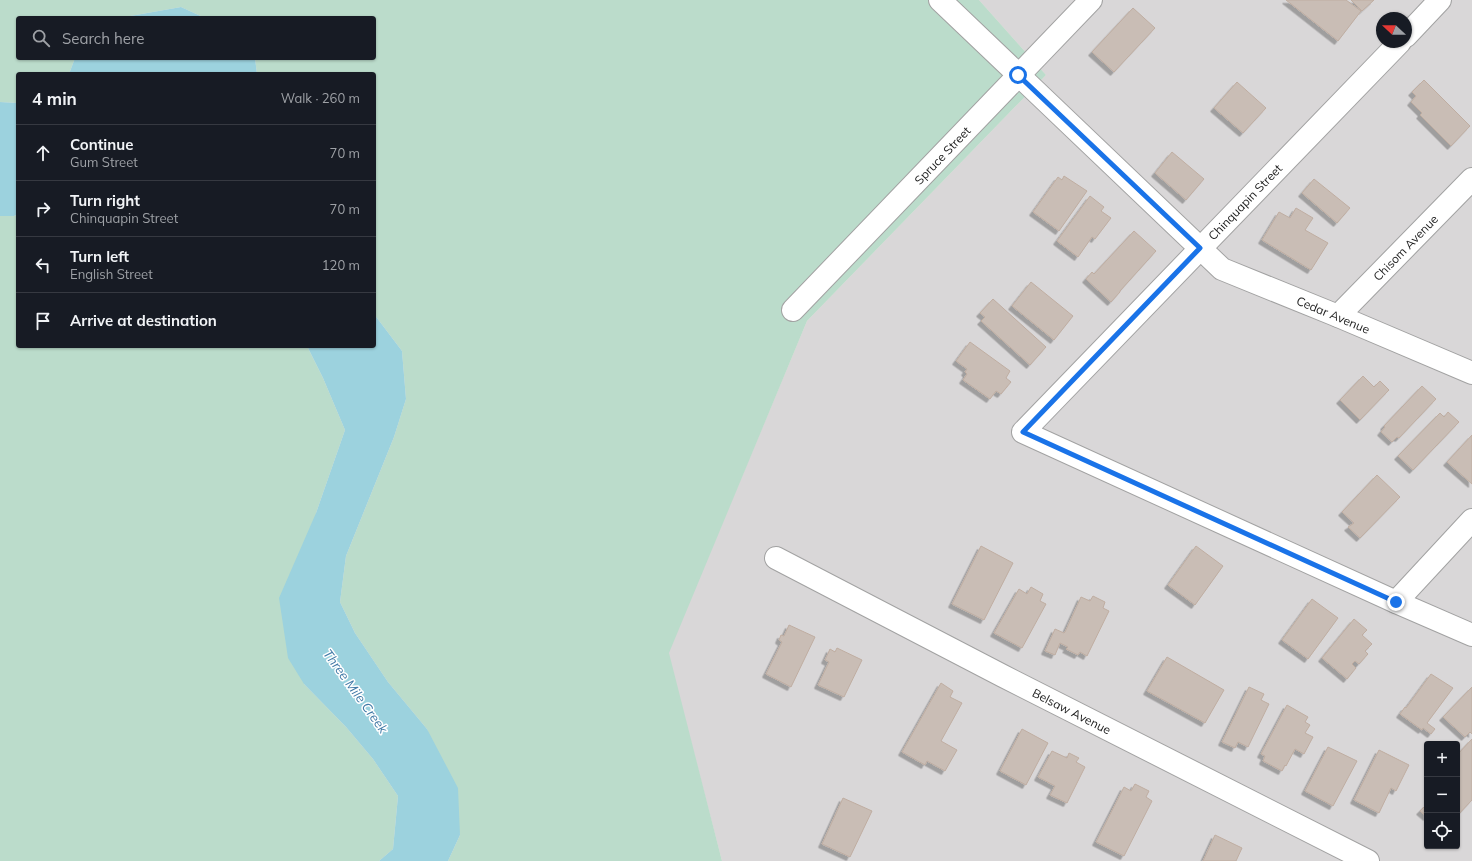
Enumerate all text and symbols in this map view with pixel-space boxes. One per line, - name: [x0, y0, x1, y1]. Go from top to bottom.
- north arrow: [1376, 12, 1412, 48]
- search box: [16, 16, 376, 60]
- icon: search: [30, 27, 52, 49]
- text: Search here: [62, 29, 144, 48]
- route start: [1009, 66, 1027, 84]
- text: 4 min: [32, 88, 77, 109]
- text: Walk · 260 m: [281, 90, 360, 106]
- street label: Spruce Street: [911, 123, 973, 187]
- text: Continue: [70, 135, 133, 154]
- icon: ahead: [32, 142, 54, 164]
- text: 70 m: [330, 145, 360, 161]
- text: Gum Street: [70, 154, 138, 170]
- street label: Chinquapin Street: [1205, 161, 1285, 243]
- text: Turn right: [70, 191, 140, 210]
- icon: right: [32, 198, 54, 220]
- text: 70 m: [330, 201, 360, 217]
- text: Chinquapin Street: [70, 210, 178, 226]
- street label: Chisom Avenue: [1370, 211, 1441, 284]
- text: Turn left: [70, 247, 129, 266]
- icon: left: [32, 254, 54, 276]
- text: 120 m: [322, 257, 360, 273]
- text: English Street: [70, 266, 153, 282]
- street label: Cedar Avenue: [1294, 293, 1372, 336]
- icon: arrive: [32, 310, 54, 332]
- text: Arrive at destination: [70, 311, 217, 330]
- route end: [1387, 593, 1405, 611]
- water label: Three Mile Creek: [320, 646, 392, 736]
- street label: Belsaw Avenue: [1030, 685, 1114, 737]
- map controls: [1424, 741, 1460, 849]
- button: +: [1424, 741, 1460, 777]
- button: −: [1424, 777, 1460, 813]
- button: locate: [1424, 813, 1460, 849]

